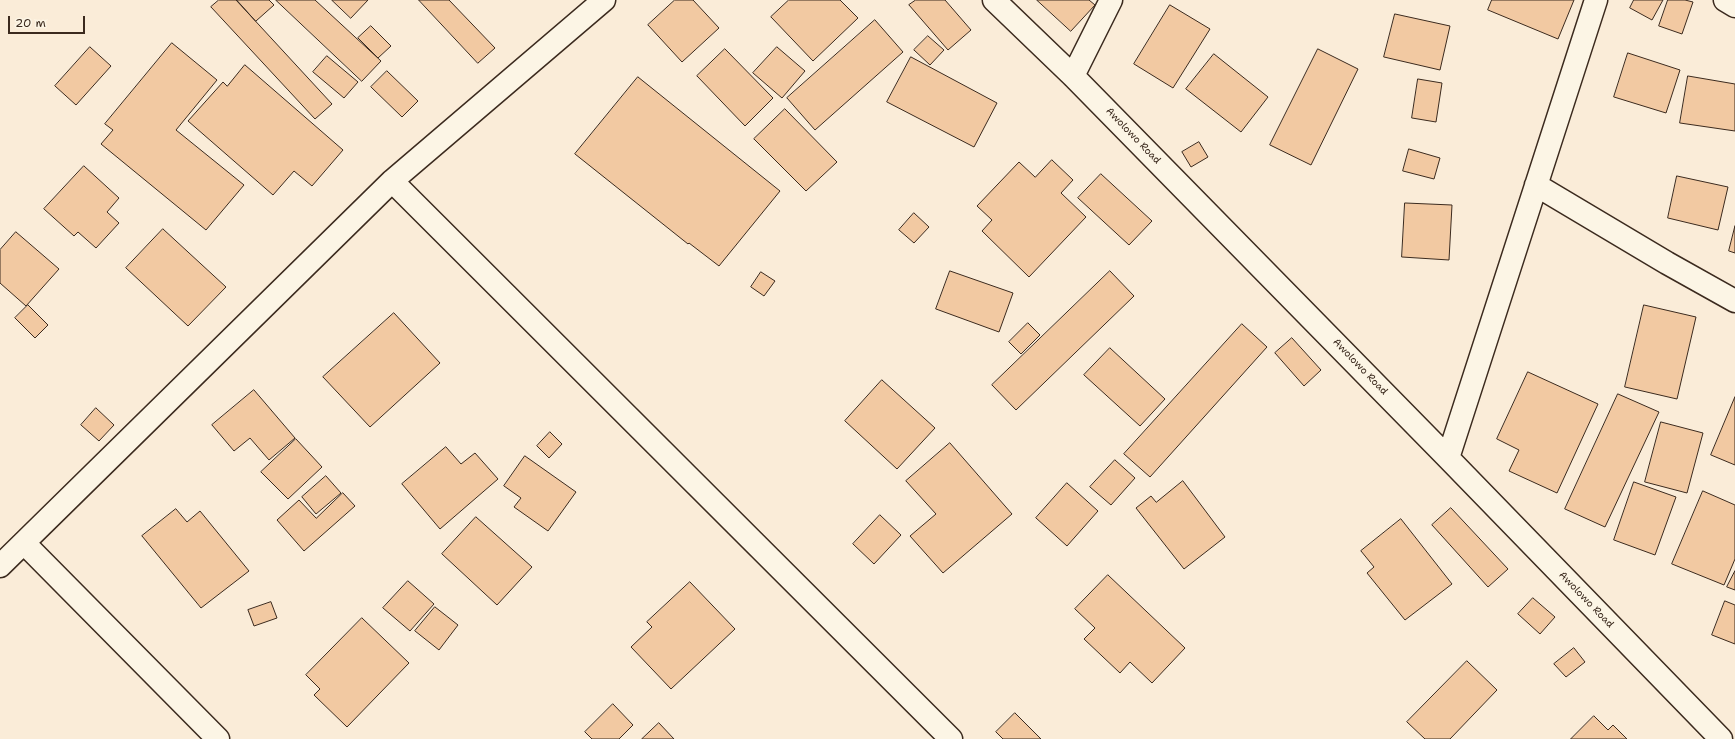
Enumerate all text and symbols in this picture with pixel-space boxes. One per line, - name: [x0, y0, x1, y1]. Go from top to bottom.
- scale bar: [10, 8, 87, 34]
- text: 20 m: [15, 15, 46, 31]
- street label: Awolowo Road: [1103, 105, 1163, 167]
- street label: Awolowo Road: [1330, 336, 1390, 398]
- street label: Awolowo Road: [1556, 569, 1616, 631]

